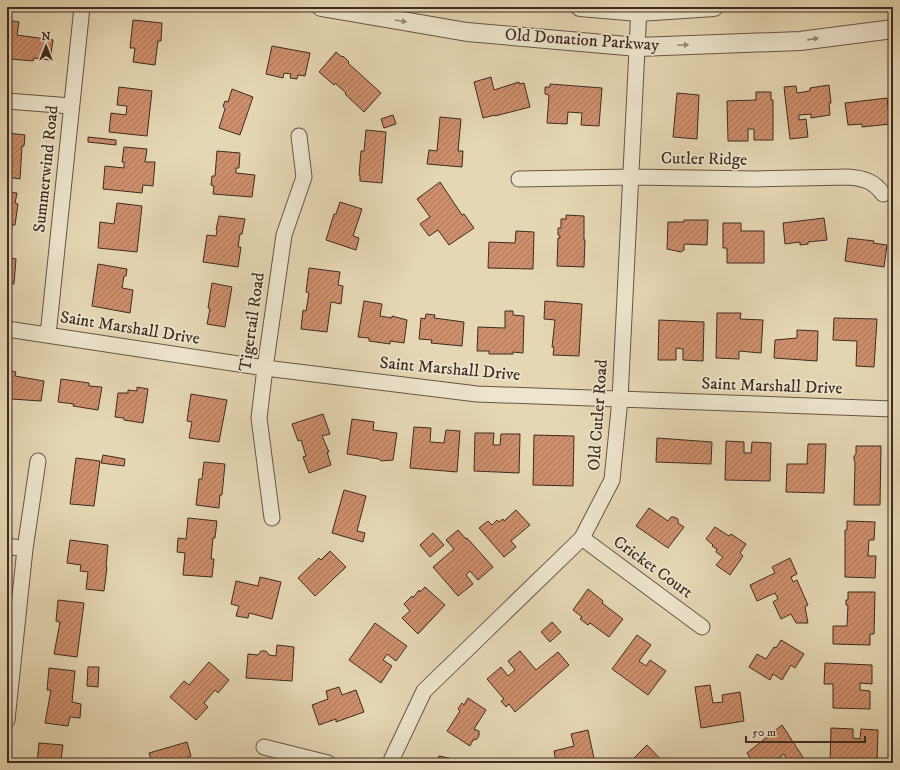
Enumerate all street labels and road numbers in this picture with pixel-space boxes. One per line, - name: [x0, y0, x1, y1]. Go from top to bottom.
- street label: Old Donation Parkway: [504, 24, 661, 56]
- street label: Summerwind Road: [28, 104, 64, 234]
- street label: Cutler Ridge: [661, 147, 747, 171]
- street label: Tigertail Road: [234, 271, 270, 373]
- street label: Saint Marshall Drive: [59, 306, 201, 350]
- street label: Saint Marshall Drive: [379, 352, 521, 386]
- street label: Old Cutler Road: [583, 358, 613, 471]
- street label: Saint Marshall Drive: [701, 373, 843, 399]
- street label: Cricket Court: [609, 531, 698, 604]

